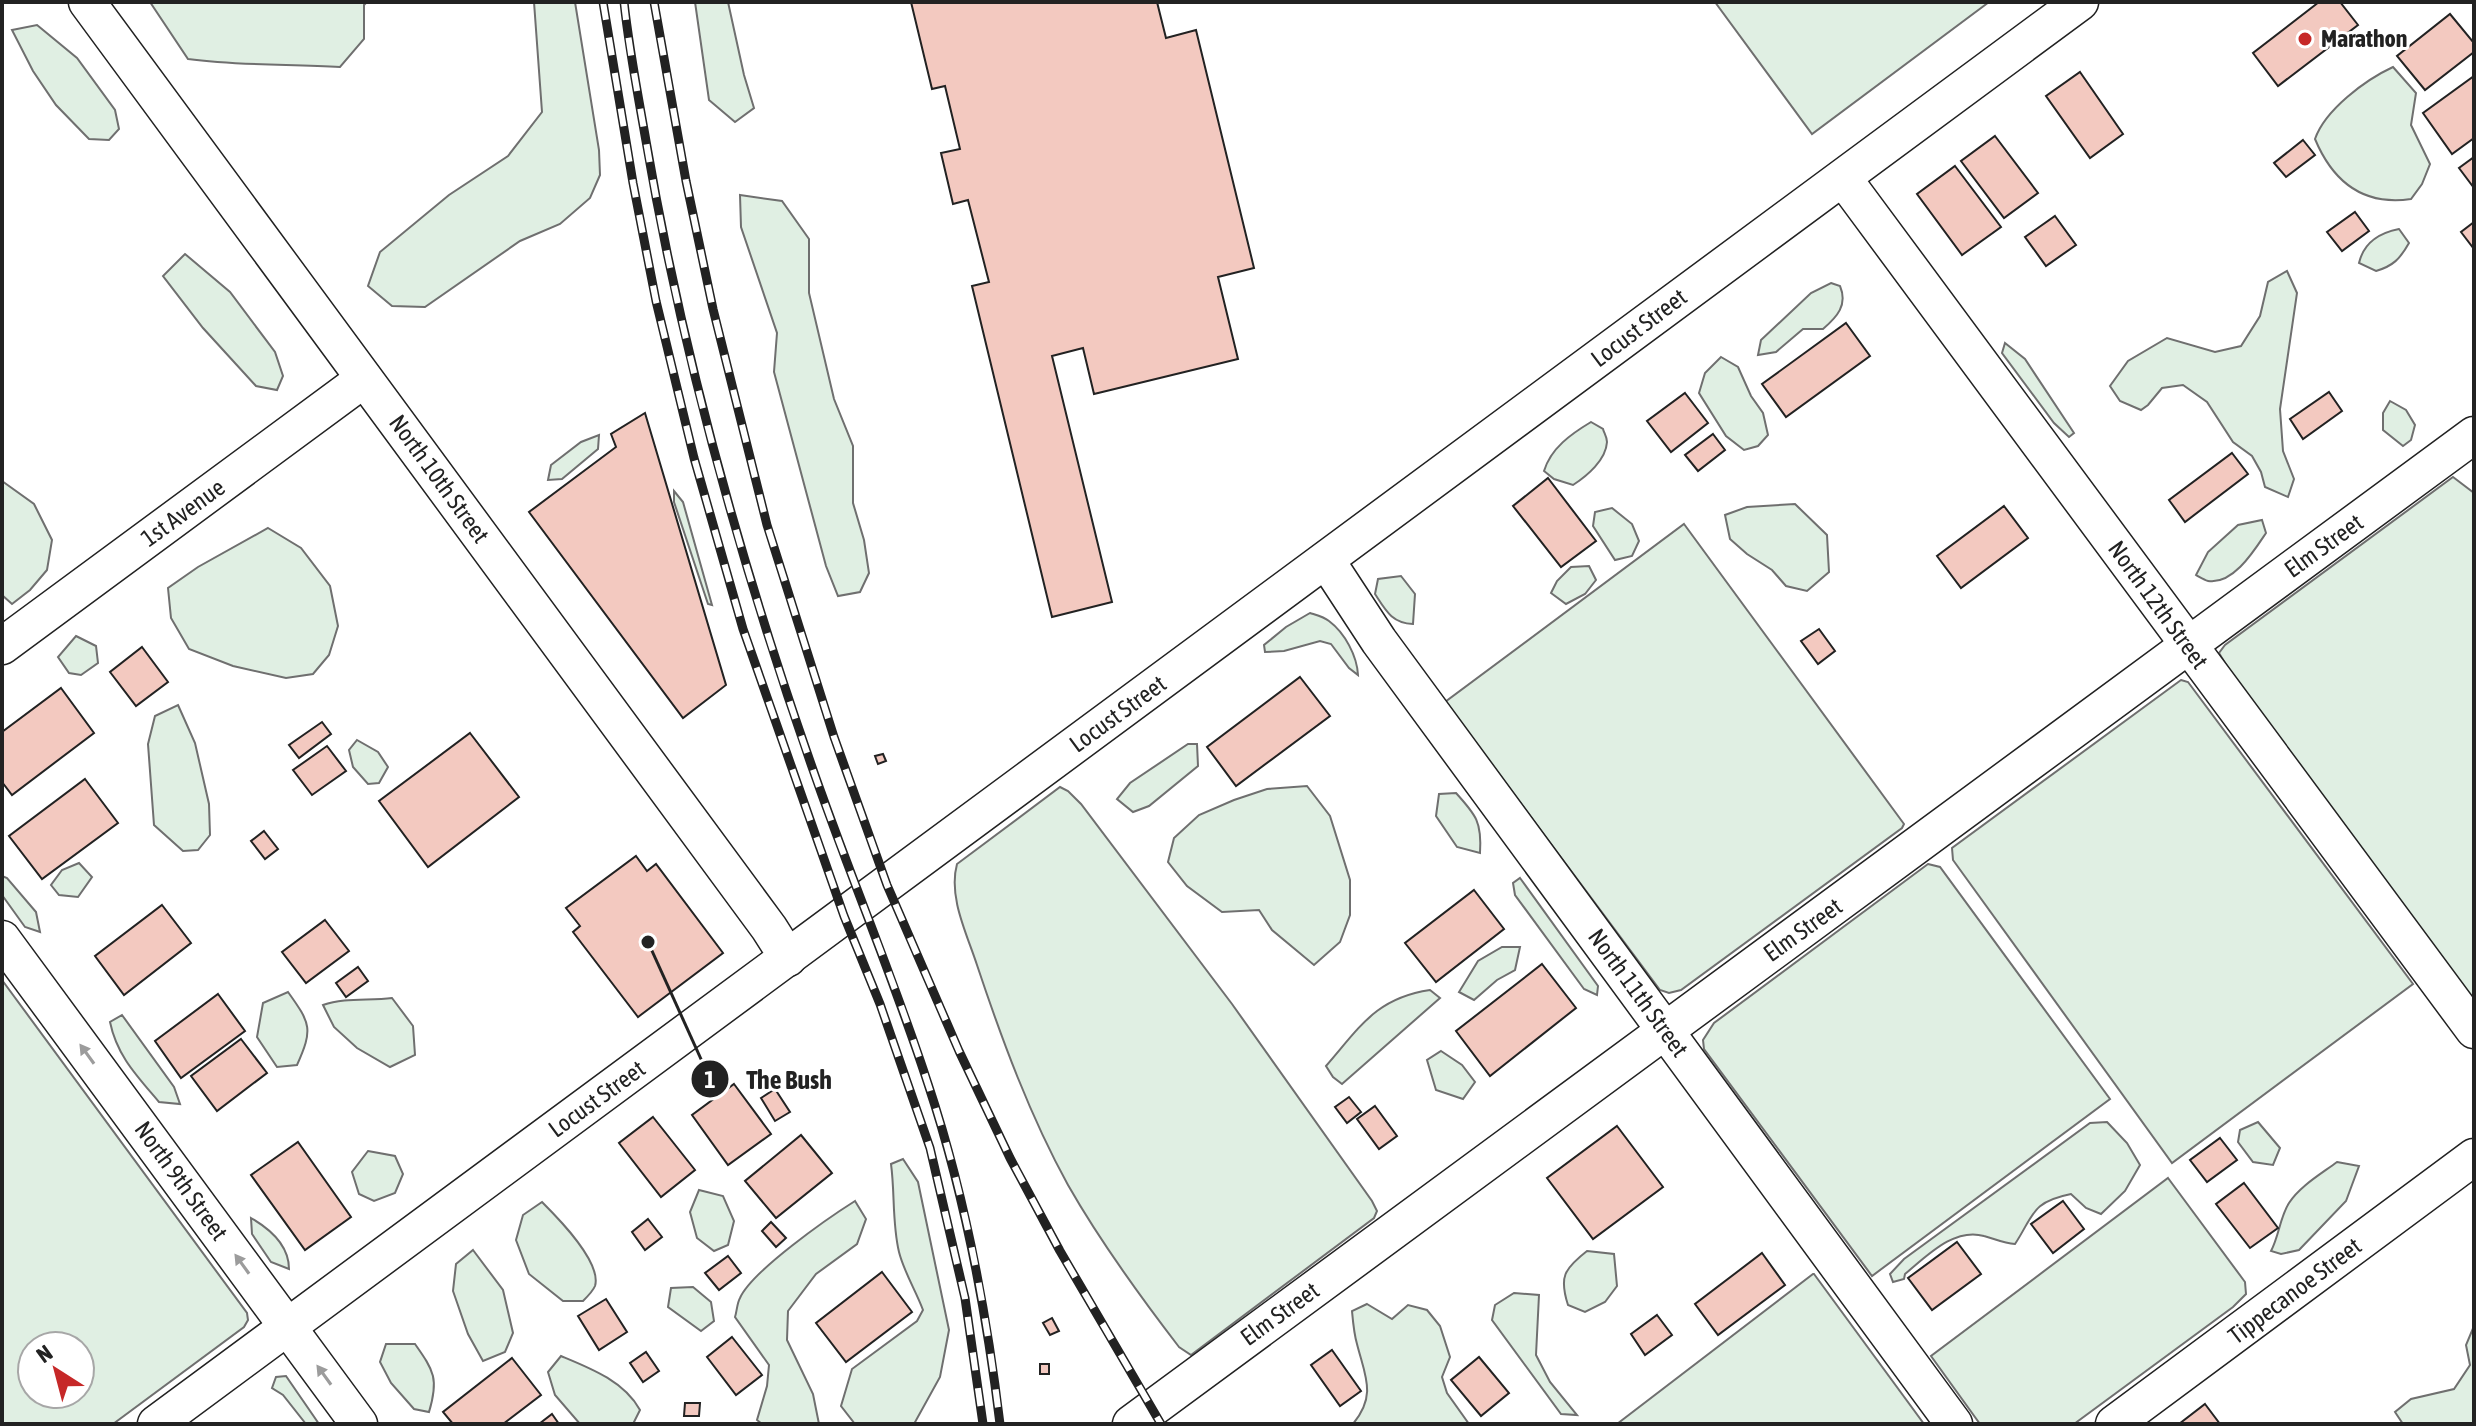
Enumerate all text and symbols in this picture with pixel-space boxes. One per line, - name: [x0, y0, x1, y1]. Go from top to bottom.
- place label: Marathon: [2321, 25, 2407, 52]
- marker: Marathon: [2296, 30, 2314, 48]
- street label: Locust Street: [1586, 283, 1692, 372]
- street label: North 10th Street: [384, 410, 495, 548]
- street label: 1st Avenue: [136, 473, 230, 552]
- street label: Elm Street: [2279, 508, 2368, 583]
- street label: North 12th Street: [2103, 536, 2214, 674]
- street label: Locust Street: [1064, 670, 1171, 758]
- street label: Elm Street: [1758, 892, 1847, 967]
- street label: North 11th Street: [1583, 924, 1694, 1062]
- one-way arrow: [80, 1044, 96, 1065]
- callout: The Bush: [690, 1054, 848, 1104]
- street label: Locust Street: [543, 1055, 650, 1143]
- text: The Bush: [746, 1065, 832, 1095]
- text: 1: [704, 1066, 716, 1093]
- street label: North 9th Street: [129, 1116, 233, 1245]
- street label: Tippecanoe Street: [2223, 1232, 2366, 1349]
- one-way arrow: [234, 1253, 250, 1274]
- street label: Elm Street: [1235, 1276, 1324, 1351]
- north arrow: [16, 1330, 96, 1410]
- text: N: [31, 1339, 57, 1368]
- one-way arrow: [316, 1365, 332, 1386]

